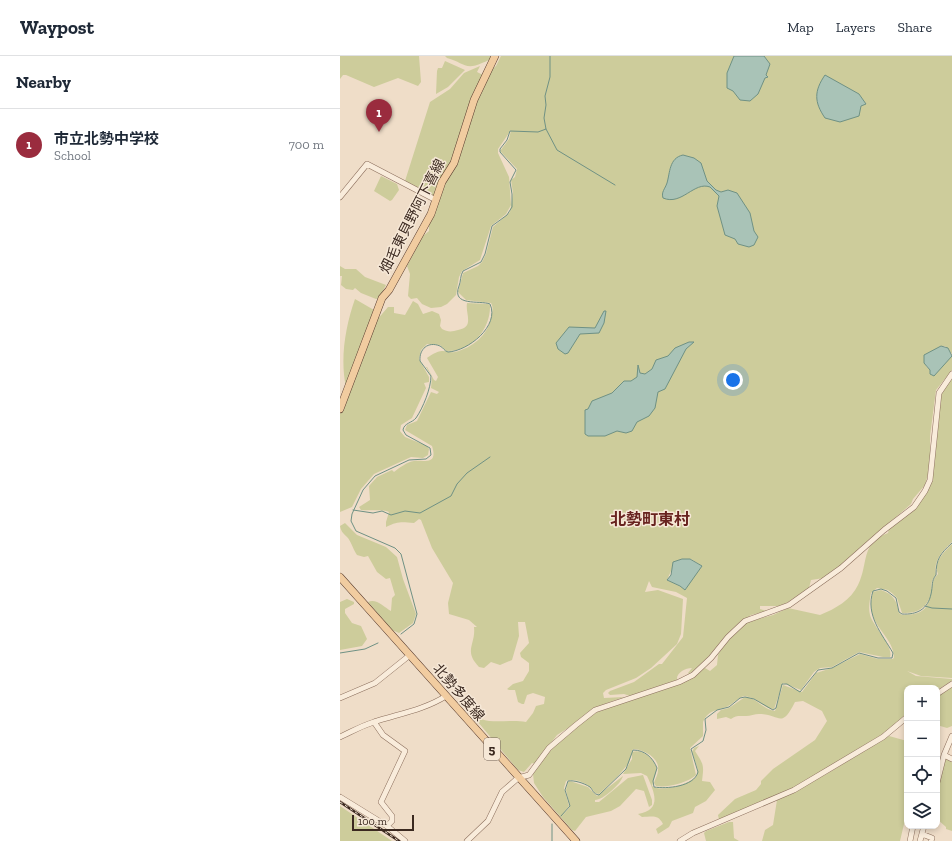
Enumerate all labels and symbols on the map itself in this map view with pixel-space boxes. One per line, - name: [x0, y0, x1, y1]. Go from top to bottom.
- pin: 1: [366, 99, 392, 132]
- street label: 畑毛東貝野阿下喜線: [376, 156, 449, 276]
- your location: [723, 370, 743, 390]
- district label: 北勢町東村: [610, 510, 690, 529]
- street label: 北勢多度線: [429, 660, 488, 724]
- road number: 5: [484, 738, 500, 760]
- scale bar: [352, 813, 414, 832]

